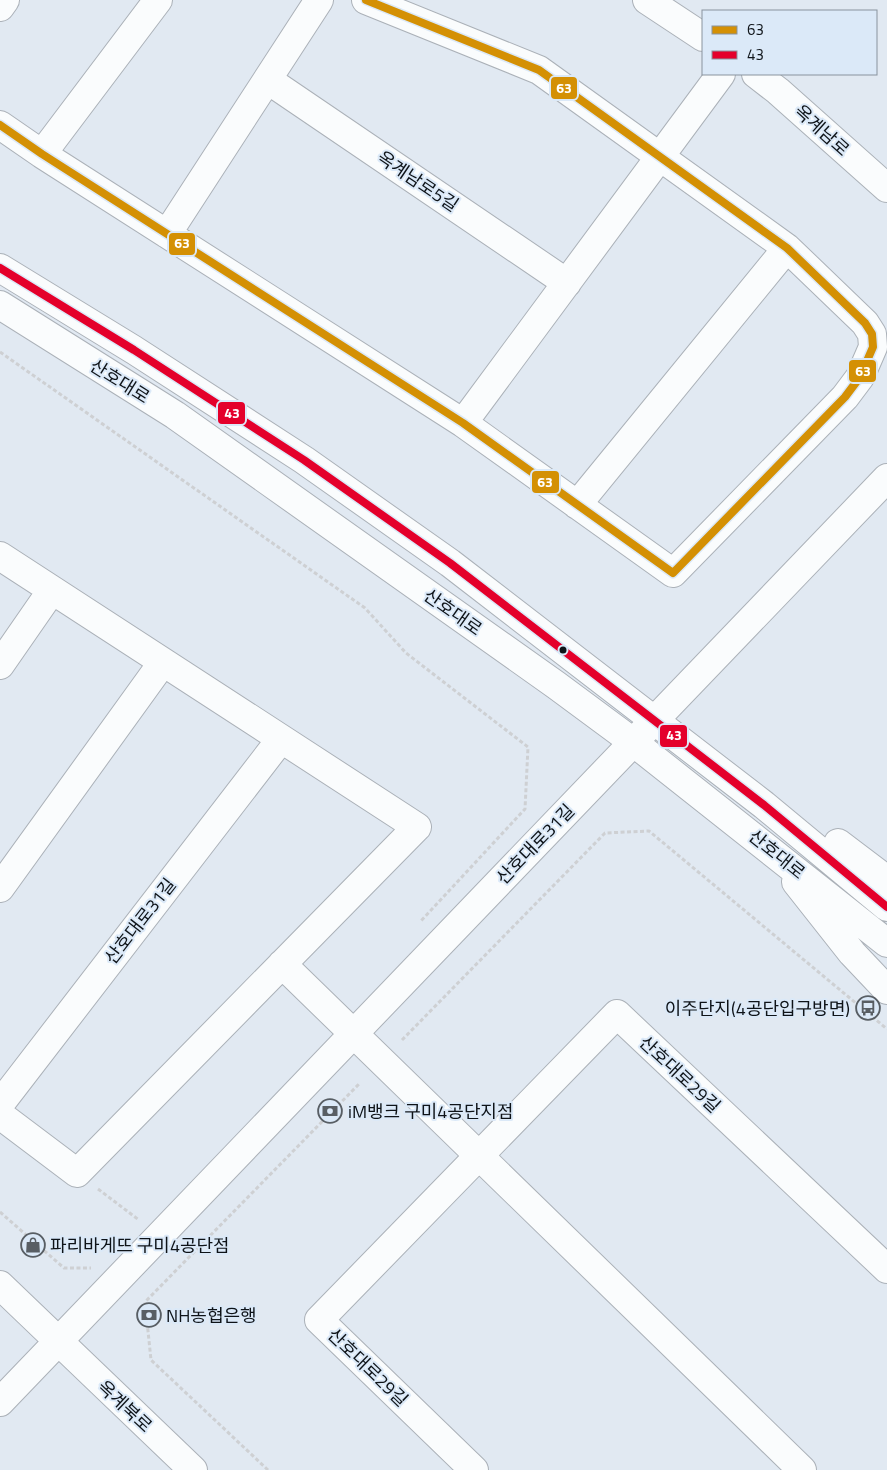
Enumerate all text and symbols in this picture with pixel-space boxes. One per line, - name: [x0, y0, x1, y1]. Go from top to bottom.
- legend: [702, 10, 877, 75]
- text: 63: [747, 18, 764, 41]
- text: 43: [747, 43, 764, 66]
- line badge: 63: [550, 76, 578, 100]
- text: 63: [556, 77, 572, 98]
- street label: 옥계남로: [788, 98, 856, 162]
- street label: 옥계남로5길: [372, 144, 464, 218]
- line badge: 63: [168, 232, 196, 256]
- text: 63: [174, 232, 190, 253]
- street label: 산호대로: [85, 352, 155, 410]
- line badge: 63: [848, 359, 877, 383]
- text: 63: [855, 360, 871, 381]
- line badge: 43: [217, 401, 246, 425]
- text: 43: [224, 402, 240, 423]
- line badge: 63: [531, 470, 560, 494]
- text: 63: [537, 471, 553, 492]
- street label: 산호대로: [418, 582, 488, 642]
- unlabelled marker: [558, 645, 568, 655]
- line badge: 43: [659, 724, 688, 748]
- text: 43: [666, 724, 682, 745]
- street label: 산호대로31길: [490, 798, 580, 890]
- street label: 산호대로: [743, 823, 811, 885]
- street label: 산호대로31길: [98, 872, 182, 970]
- place label: 이주단지(4공단입구방면): [665, 995, 850, 1022]
- bus stop icon: 이주단지(4공단입구방면): [855, 995, 881, 1021]
- street label: 산호대로29길: [633, 1029, 727, 1119]
- bank icon: iM뱅크 구미4공단지점: [317, 1098, 343, 1124]
- place label: iM뱅크 구미4공단지점: [348, 1098, 514, 1125]
- shop icon: 파리바게뜨 구미4공단점: [20, 1232, 46, 1258]
- place label: 파리바게뜨 구미4공단점: [50, 1232, 230, 1259]
- bank icon: NH농협은행: [136, 1302, 162, 1328]
- place label: NH농협은행: [166, 1302, 257, 1329]
- street label: 산호대로29길: [322, 1322, 414, 1412]
- street label: 옥계북로: [92, 1374, 158, 1438]

